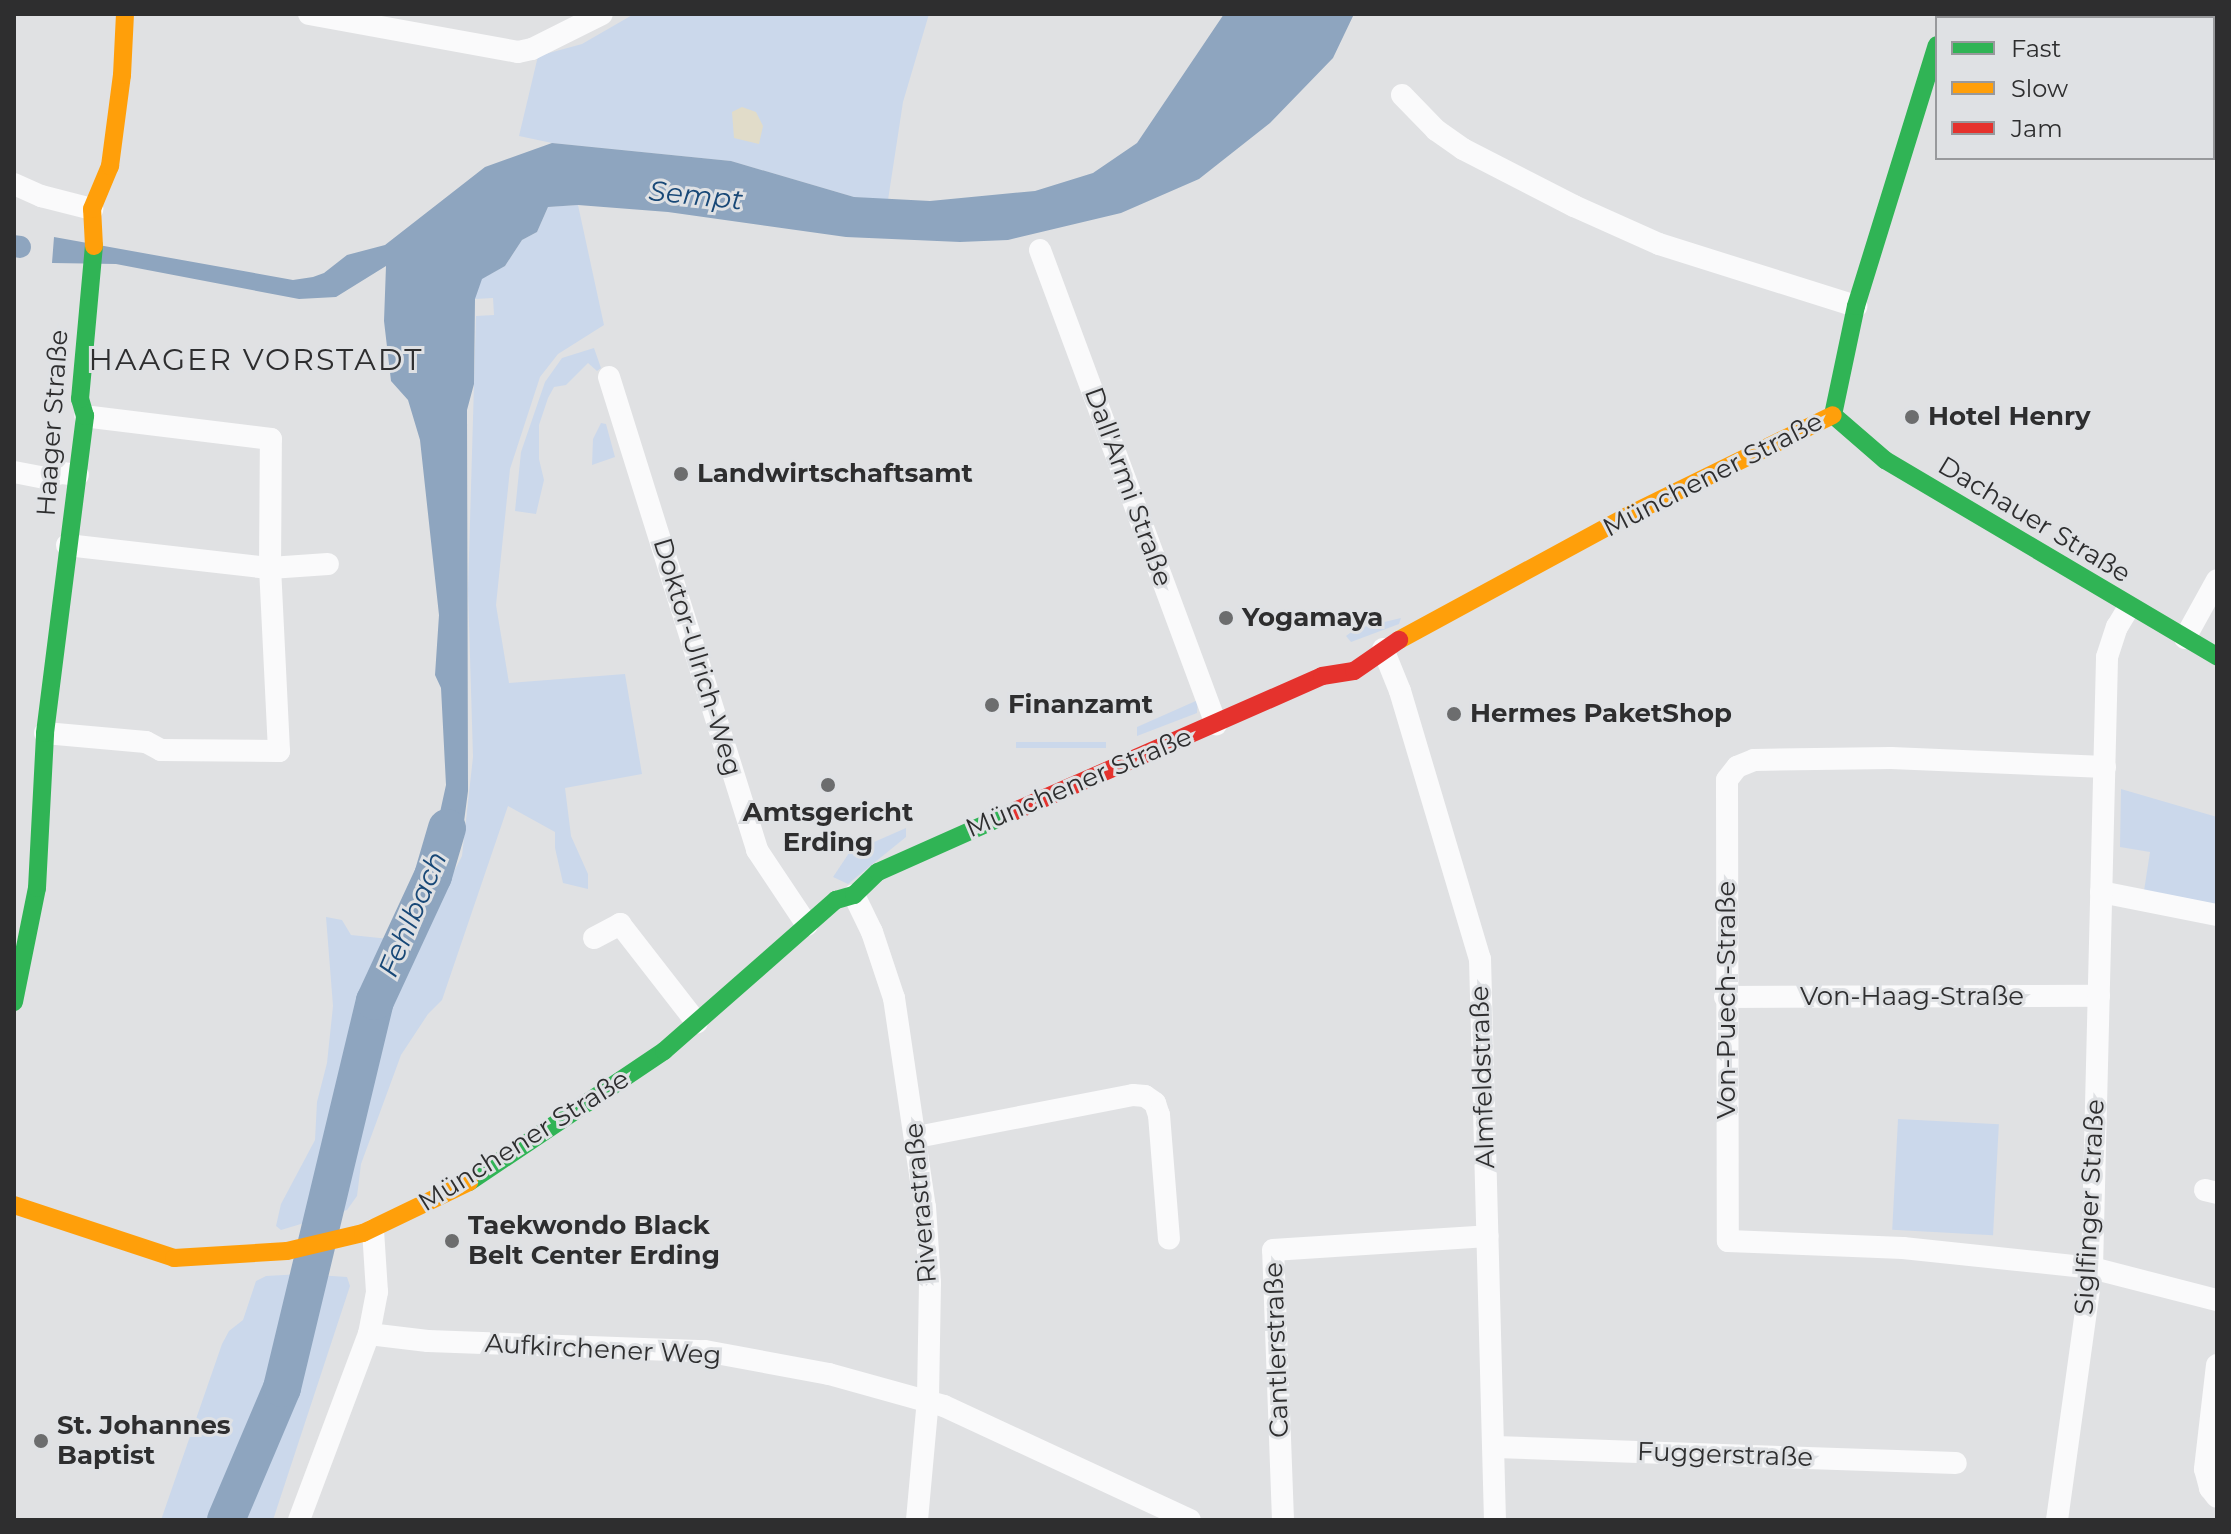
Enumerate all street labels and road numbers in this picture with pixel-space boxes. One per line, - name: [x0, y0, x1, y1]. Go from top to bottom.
- street label: Haager Straße: [31, 329, 75, 517]
- street label: Dall'Armi Straße: [1078, 383, 1178, 591]
- street label: Münchener Straße: [1598, 406, 1828, 544]
- street label: Dachauer Straße: [1932, 450, 2136, 590]
- street label: Doktor-Ulrich-Weg: [646, 534, 748, 780]
- street label: Münchener Straße: [961, 721, 1197, 845]
- street label: Von-Puech-Straße: [1711, 881, 1743, 1119]
- street label: Von-Haag-Straße: [1800, 981, 2024, 1013]
- street label: Almfeldstraße: [1464, 985, 1502, 1169]
- street label: Münchener Straße: [413, 1064, 635, 1218]
- street label: Siglfinger Straße: [2069, 1098, 2111, 1316]
- street label: Riverastraße: [898, 1121, 944, 1285]
- street label: Cantlerstraße: [1258, 1262, 1296, 1438]
- street label: Aufkirchener Weg: [484, 1328, 722, 1372]
- street label: Fuggerstraße: [1636, 1436, 1814, 1474]

